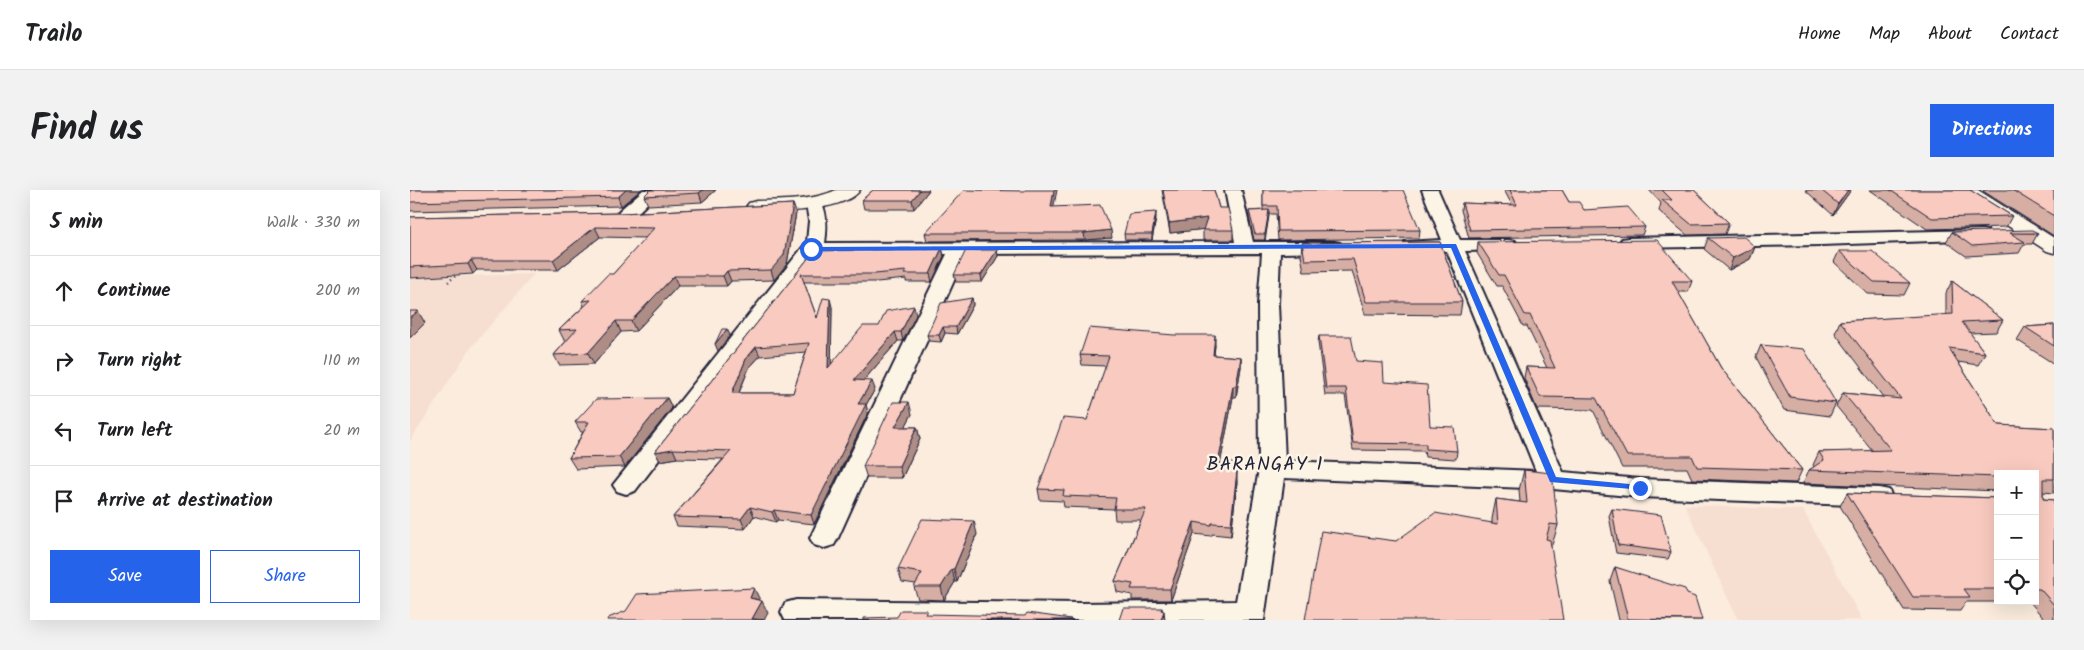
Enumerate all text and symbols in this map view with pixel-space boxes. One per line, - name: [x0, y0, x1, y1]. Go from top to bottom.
- text: Trailo: [25, 15, 83, 54]
- text: Home: [1798, 20, 1841, 49]
- text: Map: [1869, 20, 1900, 49]
- text: About: [1928, 20, 1972, 49]
- text: Contact: [2000, 20, 2059, 49]
- text: Find us: [30, 102, 143, 158]
- button: Directions: [1930, 104, 2054, 157]
- text: 5 min: [50, 206, 103, 239]
- text: Walk · 330 m: [267, 210, 360, 235]
- route start: [800, 238, 823, 261]
- text: Continue: [97, 276, 170, 306]
- icon: ahead: [50, 277, 78, 305]
- text: 200 m: [316, 278, 360, 303]
- text: Turn right: [97, 346, 182, 376]
- icon: right: [50, 347, 78, 375]
- text: 110 m: [323, 348, 360, 373]
- text: Turn left: [97, 416, 172, 446]
- icon: left: [50, 417, 78, 445]
- text: 20 m: [324, 418, 360, 443]
- district label: BARANGAY 1: [1207, 450, 1323, 480]
- map controls: [1994, 470, 2039, 605]
- button: +: [1994, 470, 2039, 515]
- route end: [1629, 477, 1652, 500]
- text: Arrive at destination: [97, 486, 273, 516]
- icon: arrive: [50, 487, 78, 515]
- button: −: [1994, 515, 2039, 560]
- button: Save: [50, 550, 200, 603]
- button: Share: [210, 550, 360, 603]
- button: locate: [1994, 560, 2039, 605]

